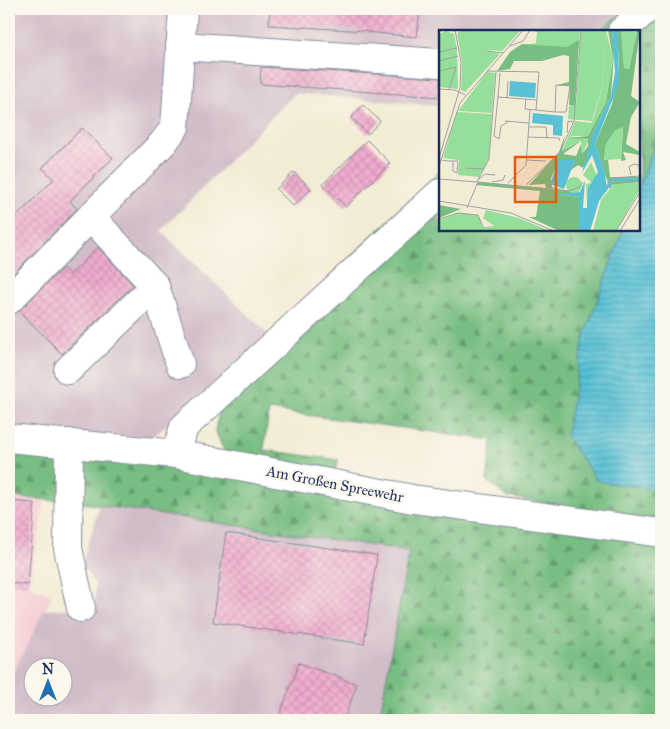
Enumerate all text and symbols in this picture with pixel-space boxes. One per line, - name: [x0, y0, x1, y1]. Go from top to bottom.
- inset map: [439, 30, 640, 231]
- street label: Am Großen Spreewehr: [264, 462, 405, 506]
- north arrow: [22, 656, 72, 706]
- text: N: [42, 661, 54, 678]

